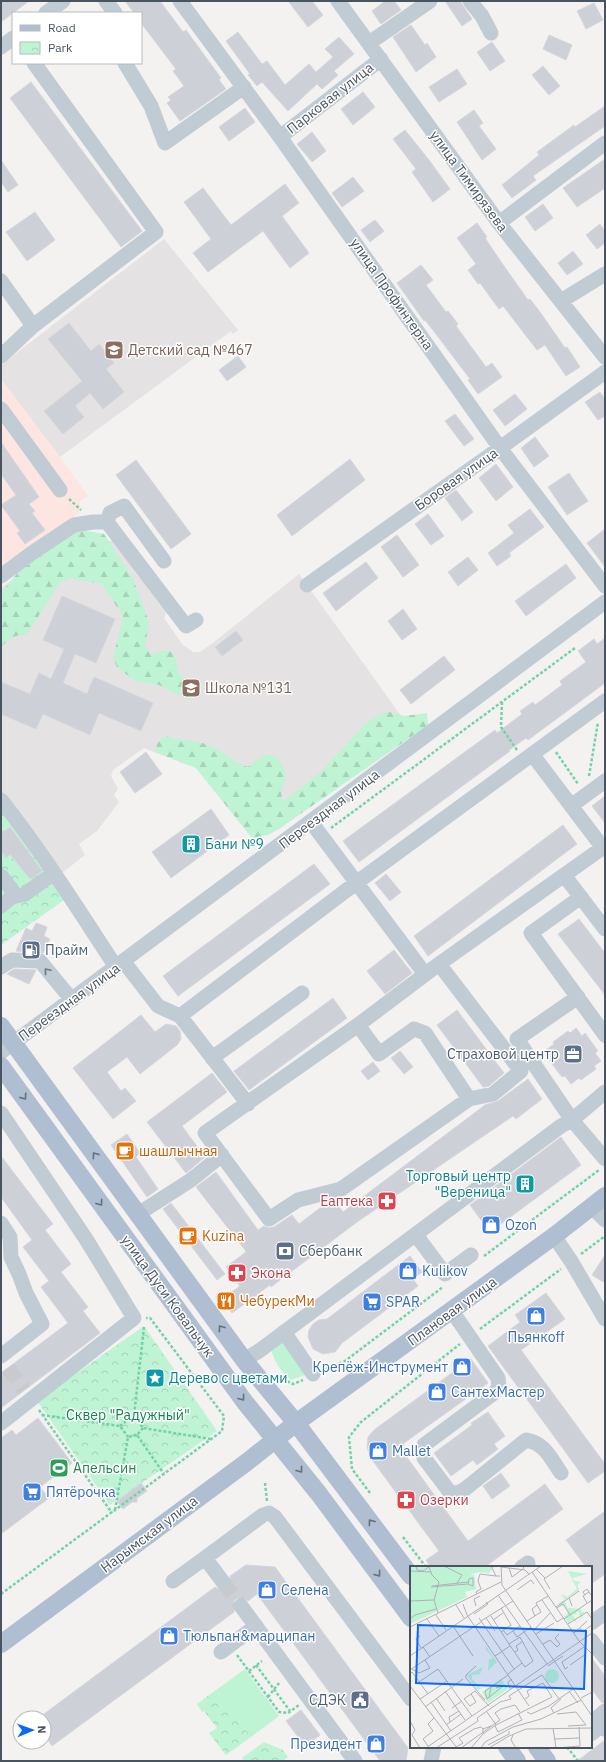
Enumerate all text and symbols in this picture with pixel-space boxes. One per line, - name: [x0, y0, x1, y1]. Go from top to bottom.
- legend: [12, 12, 142, 64]
- text: Road: [48, 20, 76, 35]
- text: Park: [48, 40, 73, 55]
- street label: Парковая улица: [283, 58, 377, 138]
- street label: улица Тимирязева: [426, 127, 512, 236]
- street label: улица Профинтерна: [347, 234, 438, 354]
- school or university icon: Детский сад №467: [103, 339, 125, 361]
- place label: Детский сад №467: [128, 341, 253, 359]
- street label: Боровая улица: [411, 443, 502, 514]
- school or university icon: Школа №131: [180, 677, 202, 699]
- place label: Школа №131: [205, 679, 292, 697]
- street label: Переездная улица: [275, 765, 383, 853]
- building icon: Бани №9: [180, 833, 202, 855]
- place label: Бани №9: [205, 835, 264, 853]
- fuel station icon: Прайм: [20, 939, 42, 961]
- place label: Прайм: [45, 941, 88, 959]
- street label: Переездная улица: [15, 959, 124, 1045]
- one-way arrow: [45, 968, 52, 975]
- office icon: Страховой центр: [562, 1043, 584, 1065]
- place label: Страховой центр: [447, 1045, 559, 1063]
- one-way arrow: [19, 1093, 26, 1100]
- cafe icon: шашлычная: [114, 1140, 136, 1162]
- place label: шашлычная: [139, 1142, 218, 1160]
- one-way arrow: [93, 1153, 100, 1160]
- place label: Торговый центр "Вереница": [406, 1167, 511, 1201]
- building icon: Торговый центр "Вереница": [514, 1173, 536, 1195]
- pharmacy icon: Еаптека: [376, 1190, 398, 1212]
- place label: Еаптека: [320, 1192, 374, 1210]
- one-way arrow: [95, 1198, 102, 1205]
- shop icon: Ozon: [480, 1214, 502, 1236]
- place label: Ozon: [505, 1216, 537, 1234]
- cafe icon: Kuzina: [177, 1225, 199, 1247]
- place label: Kuzina: [202, 1227, 245, 1245]
- street label: улица Дуси Ковальчук: [118, 1231, 219, 1361]
- bank icon: Сбербанк: [274, 1240, 296, 1262]
- place label: Сбербанк: [299, 1242, 363, 1260]
- shop icon: Kulikov: [397, 1260, 419, 1282]
- pharmacy icon: Экона: [226, 1262, 248, 1284]
- place label: Kulikov: [422, 1262, 468, 1280]
- place label: Экона: [251, 1264, 291, 1282]
- street label: Плановая улица: [404, 1272, 501, 1349]
- restaurant icon: ЧебурекМи: [215, 1290, 237, 1312]
- supermarket icon: SPAR: [361, 1291, 383, 1313]
- place label: ЧебурекМи: [240, 1292, 315, 1310]
- place label: SPAR: [386, 1293, 420, 1311]
- shop icon: Пьянкоff: [525, 1305, 547, 1327]
- one-way arrow: [219, 1326, 226, 1333]
- place label: Пьянкоff: [507, 1328, 565, 1346]
- shop icon: Крепёж-Инструмент: [451, 1356, 473, 1378]
- place label: Крепёж-Инструмент: [313, 1358, 448, 1376]
- place icon: Дерево с цветами: [144, 1367, 166, 1389]
- place label: Дерево с цветами: [169, 1369, 287, 1387]
- shop icon: СантехМастер: [426, 1381, 448, 1403]
- place label: СантехМастер: [451, 1383, 545, 1401]
- one-way arrow: [237, 1394, 244, 1401]
- park label: Сквер "Радужный": [66, 1406, 190, 1424]
- shop icon: Mallet: [367, 1440, 389, 1462]
- place label: Mallet: [392, 1442, 431, 1460]
- sports icon: Апельсин: [48, 1457, 70, 1479]
- place label: Апельсин: [73, 1459, 136, 1477]
- one-way arrow: [295, 1465, 302, 1472]
- supermarket icon: Пятёрочка: [21, 1481, 43, 1503]
- place label: Пятёрочка: [46, 1483, 116, 1501]
- pharmacy icon: Озерки: [395, 1489, 417, 1511]
- street label: Нарымская улица: [97, 1491, 202, 1576]
- place label: Озерки: [420, 1491, 469, 1509]
- one-way arrow: [368, 1519, 376, 1526]
- inset map: [410, 1566, 592, 1748]
- one-way arrow: [373, 1569, 380, 1576]
- shop icon: Селена: [256, 1579, 278, 1601]
- place label: Селена: [281, 1581, 329, 1599]
- shop icon: Тюльпан&марципан: [158, 1625, 180, 1647]
- place label: Тюльпан&марципан: [183, 1627, 316, 1645]
- public building icon: СДЭК: [349, 1689, 371, 1711]
- place label: СДЭК: [309, 1691, 346, 1709]
- north arrow: [12, 1710, 52, 1750]
- text: N: [35, 1725, 49, 1734]
- shop icon: Президент: [365, 1733, 387, 1755]
- place label: Президент: [290, 1735, 362, 1753]

